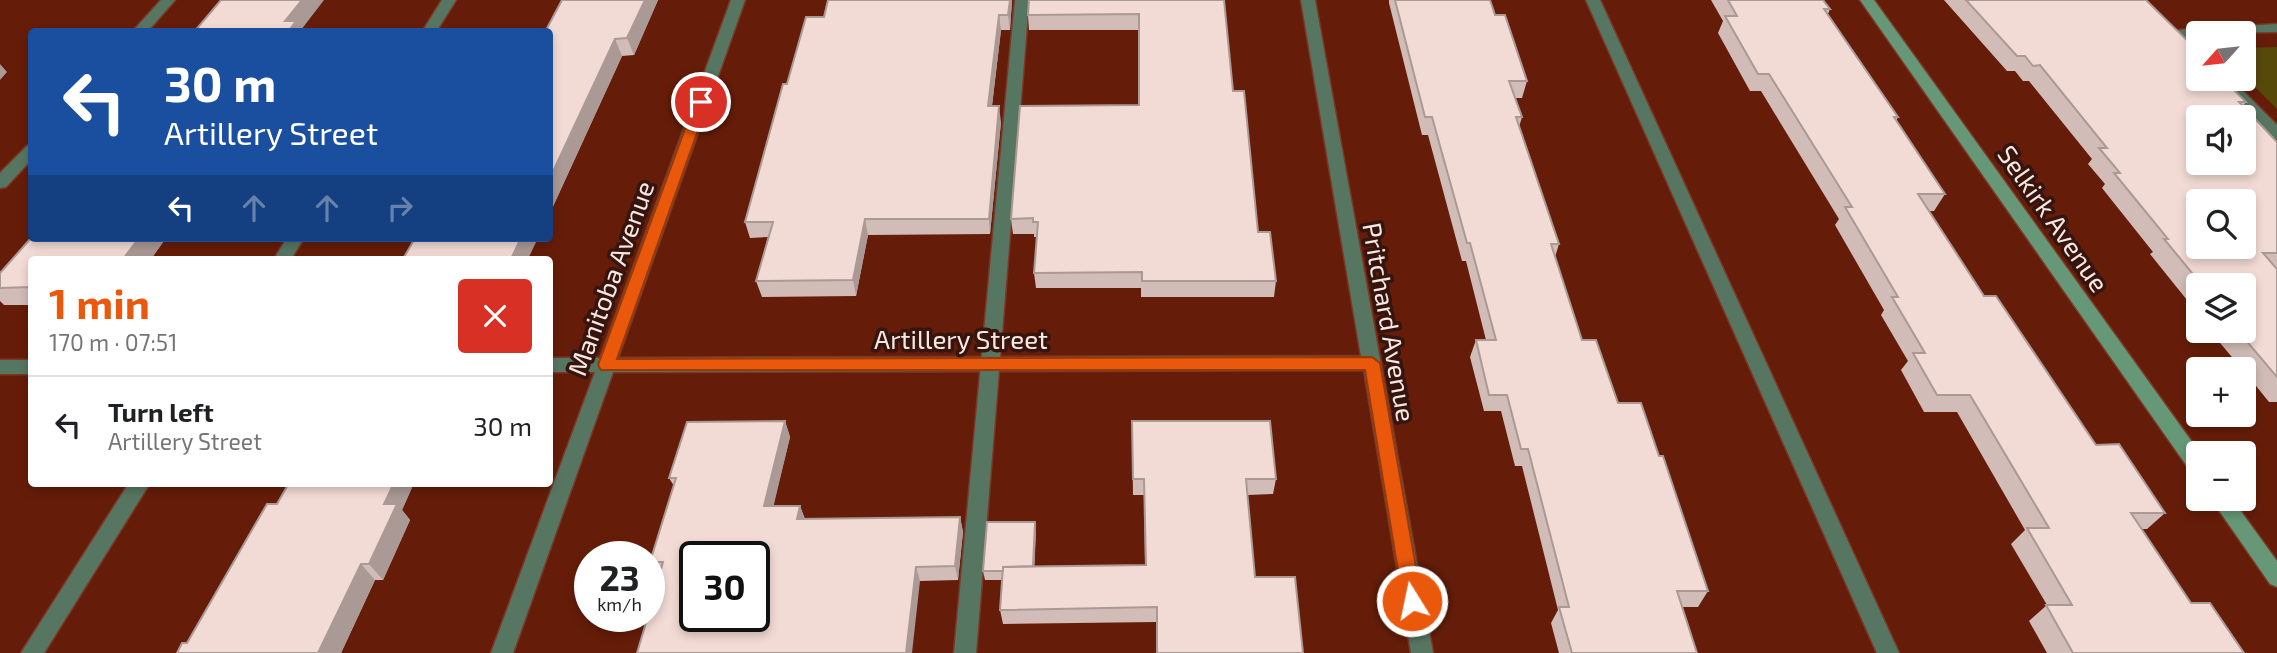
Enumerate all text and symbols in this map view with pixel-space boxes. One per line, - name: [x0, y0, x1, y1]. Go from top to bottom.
- north arrow: [2186, 21, 2256, 91]
- map controls: [2186, 21, 2256, 511]
- text: 30 m: [164, 53, 276, 112]
- icon: left: [49, 56, 140, 147]
- pin: [671, 72, 731, 132]
- icon: arrive: [682, 83, 720, 121]
- button: sound: [2186, 105, 2256, 175]
- text: Artillery Street: [164, 113, 378, 151]
- street label: Selkirk Avenue: [1992, 139, 2116, 297]
- street label: Manitoba Avenue: [560, 177, 660, 379]
- icon: left: [162, 189, 200, 227]
- icon: ahead: [235, 189, 273, 227]
- icon: ahead: [308, 189, 346, 227]
- icon: right: [381, 189, 419, 227]
- button: search: [2186, 189, 2256, 259]
- street label: Pritchard Avenue: [1357, 220, 1423, 424]
- button: layers: [2186, 273, 2256, 343]
- text: 1 min: [49, 277, 150, 327]
- button: close: [458, 279, 532, 353]
- street label: Artillery Street: [874, 323, 1048, 354]
- text: 170 m · 07:51: [49, 328, 177, 356]
- button: +: [2186, 357, 2256, 427]
- text: Turn left: [108, 396, 214, 427]
- icon: left: [49, 406, 87, 444]
- text: 30 m: [473, 410, 532, 441]
- text: Artillery Street: [108, 427, 262, 455]
- button: −: [2186, 441, 2256, 511]
- speed limit sign: 30: [679, 541, 770, 632]
- text: 23: [599, 556, 640, 598]
- position arrow: [1375, 564, 1449, 638]
- text: km/h: [597, 593, 642, 615]

